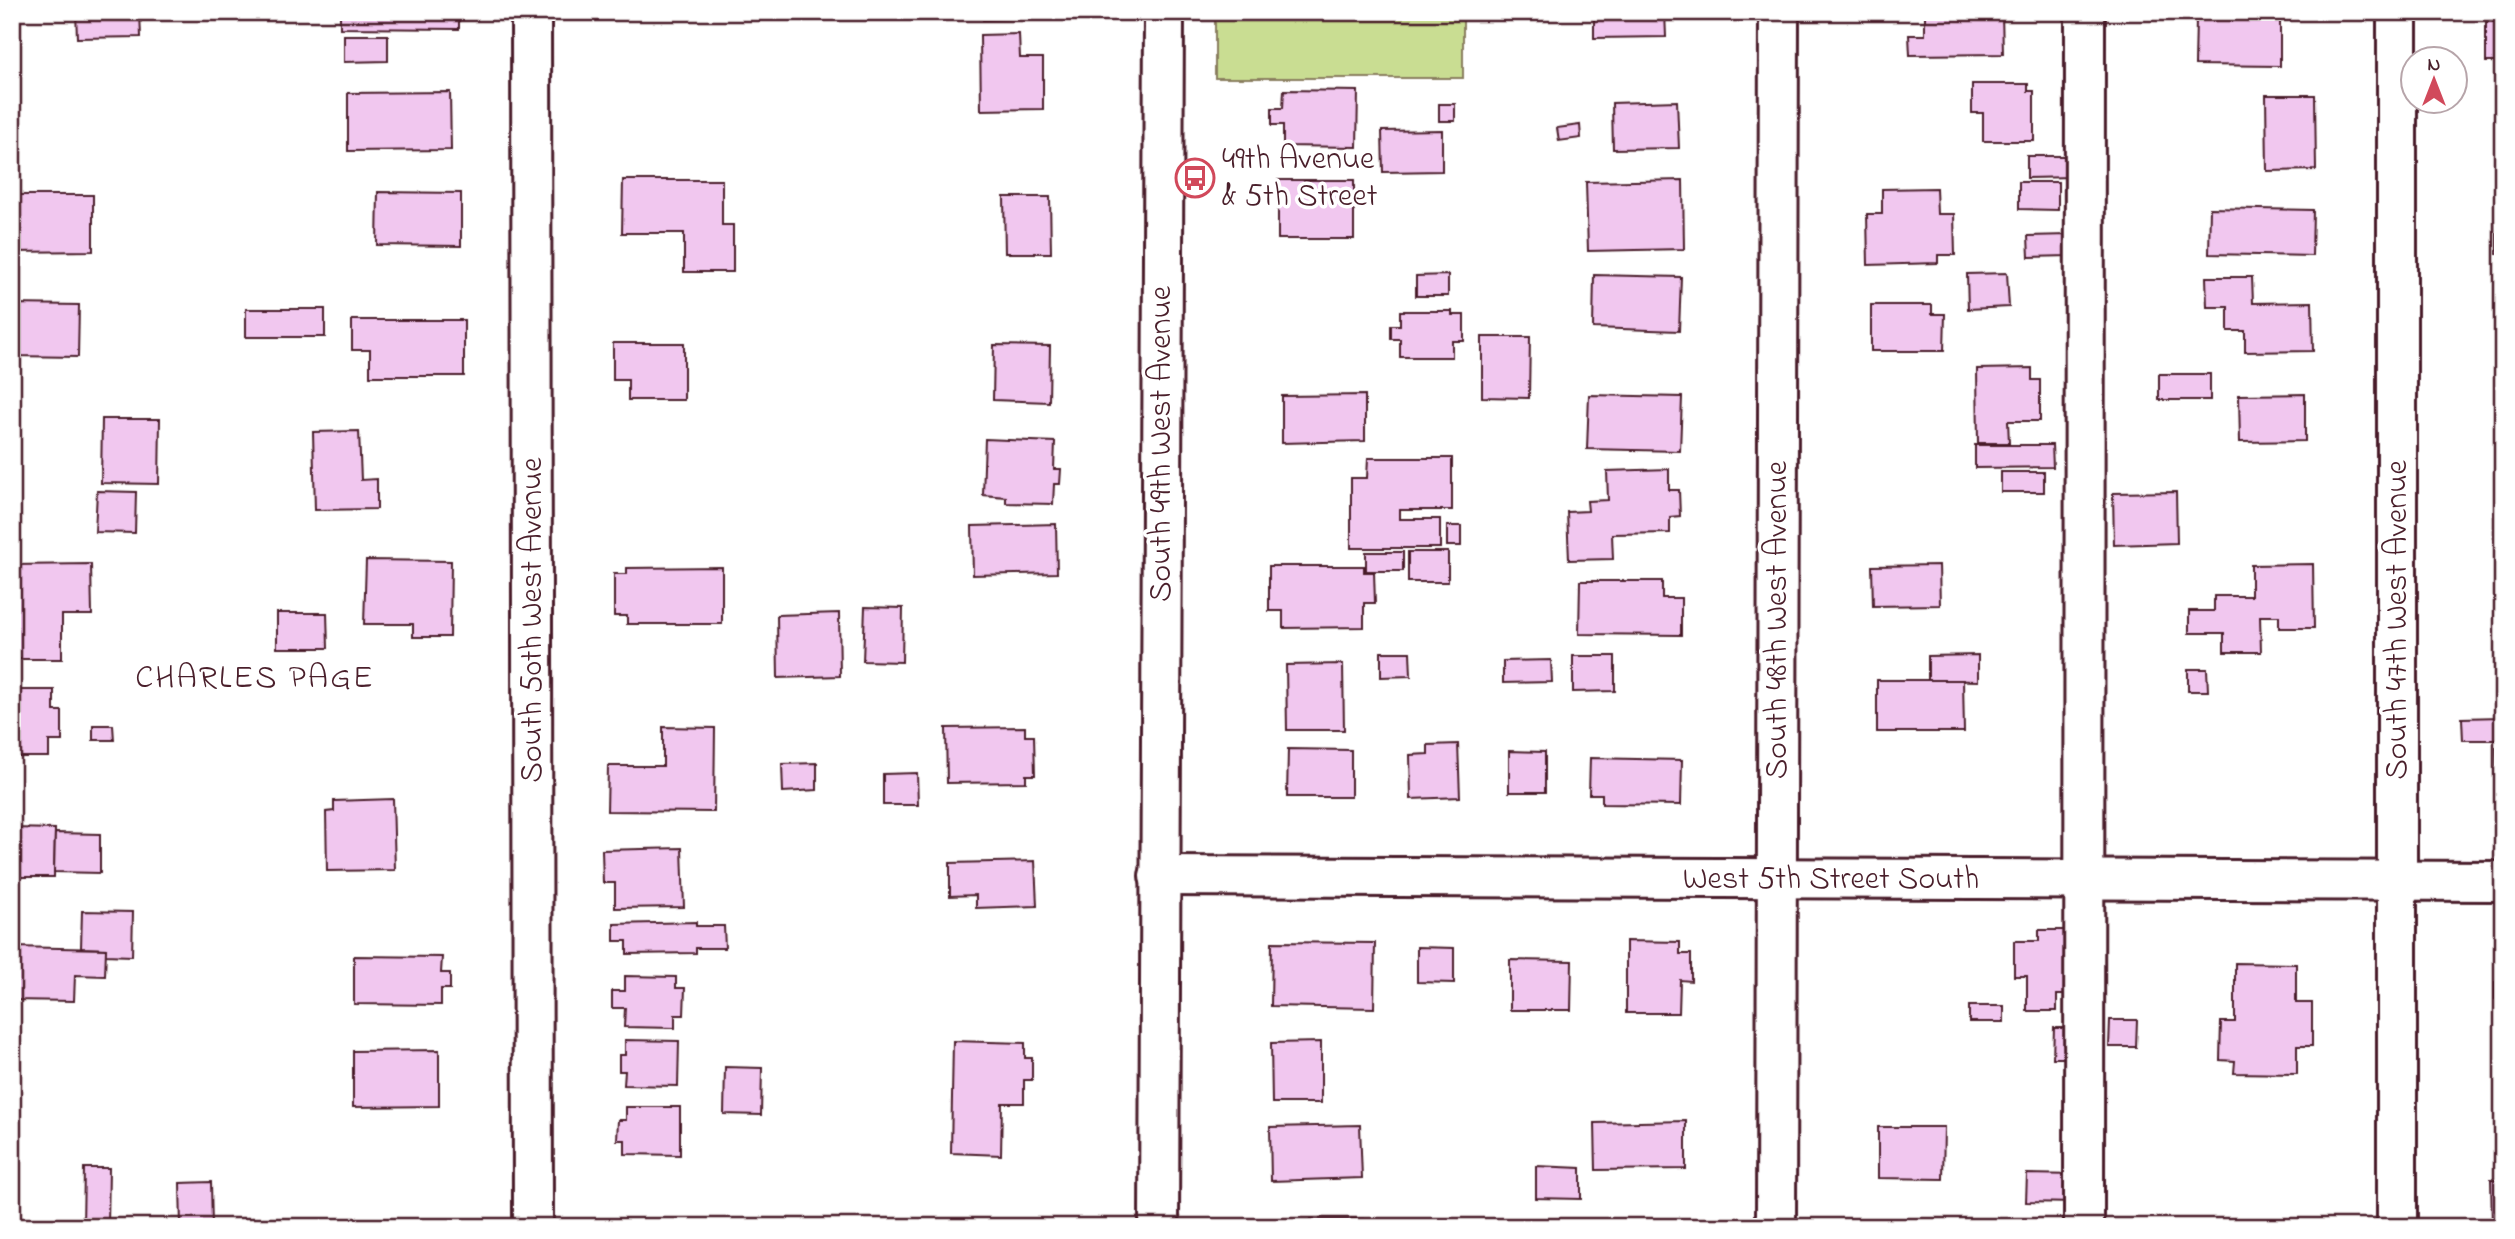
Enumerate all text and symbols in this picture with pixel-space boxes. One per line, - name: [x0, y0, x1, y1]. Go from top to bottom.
- north arrow: [2400, 46, 2470, 116]
- text: N: [2428, 52, 2441, 79]
- place label: 49th Avenue & 5th Street: [1222, 137, 1378, 221]
- bus stop icon: 49th Avenue & 5th Street: [1174, 157, 1216, 199]
- street label: South 49th West Avenue: [1139, 285, 1186, 602]
- street label: South 50th West Avenue: [510, 457, 557, 783]
- street label: South 48th West Avenue: [1755, 460, 1802, 779]
- street label: South 47th West Avenue: [2375, 460, 2422, 780]
- district label: CHARLES PAGE: [135, 655, 375, 703]
- street label: West 5th Street South: [1683, 857, 1979, 904]

